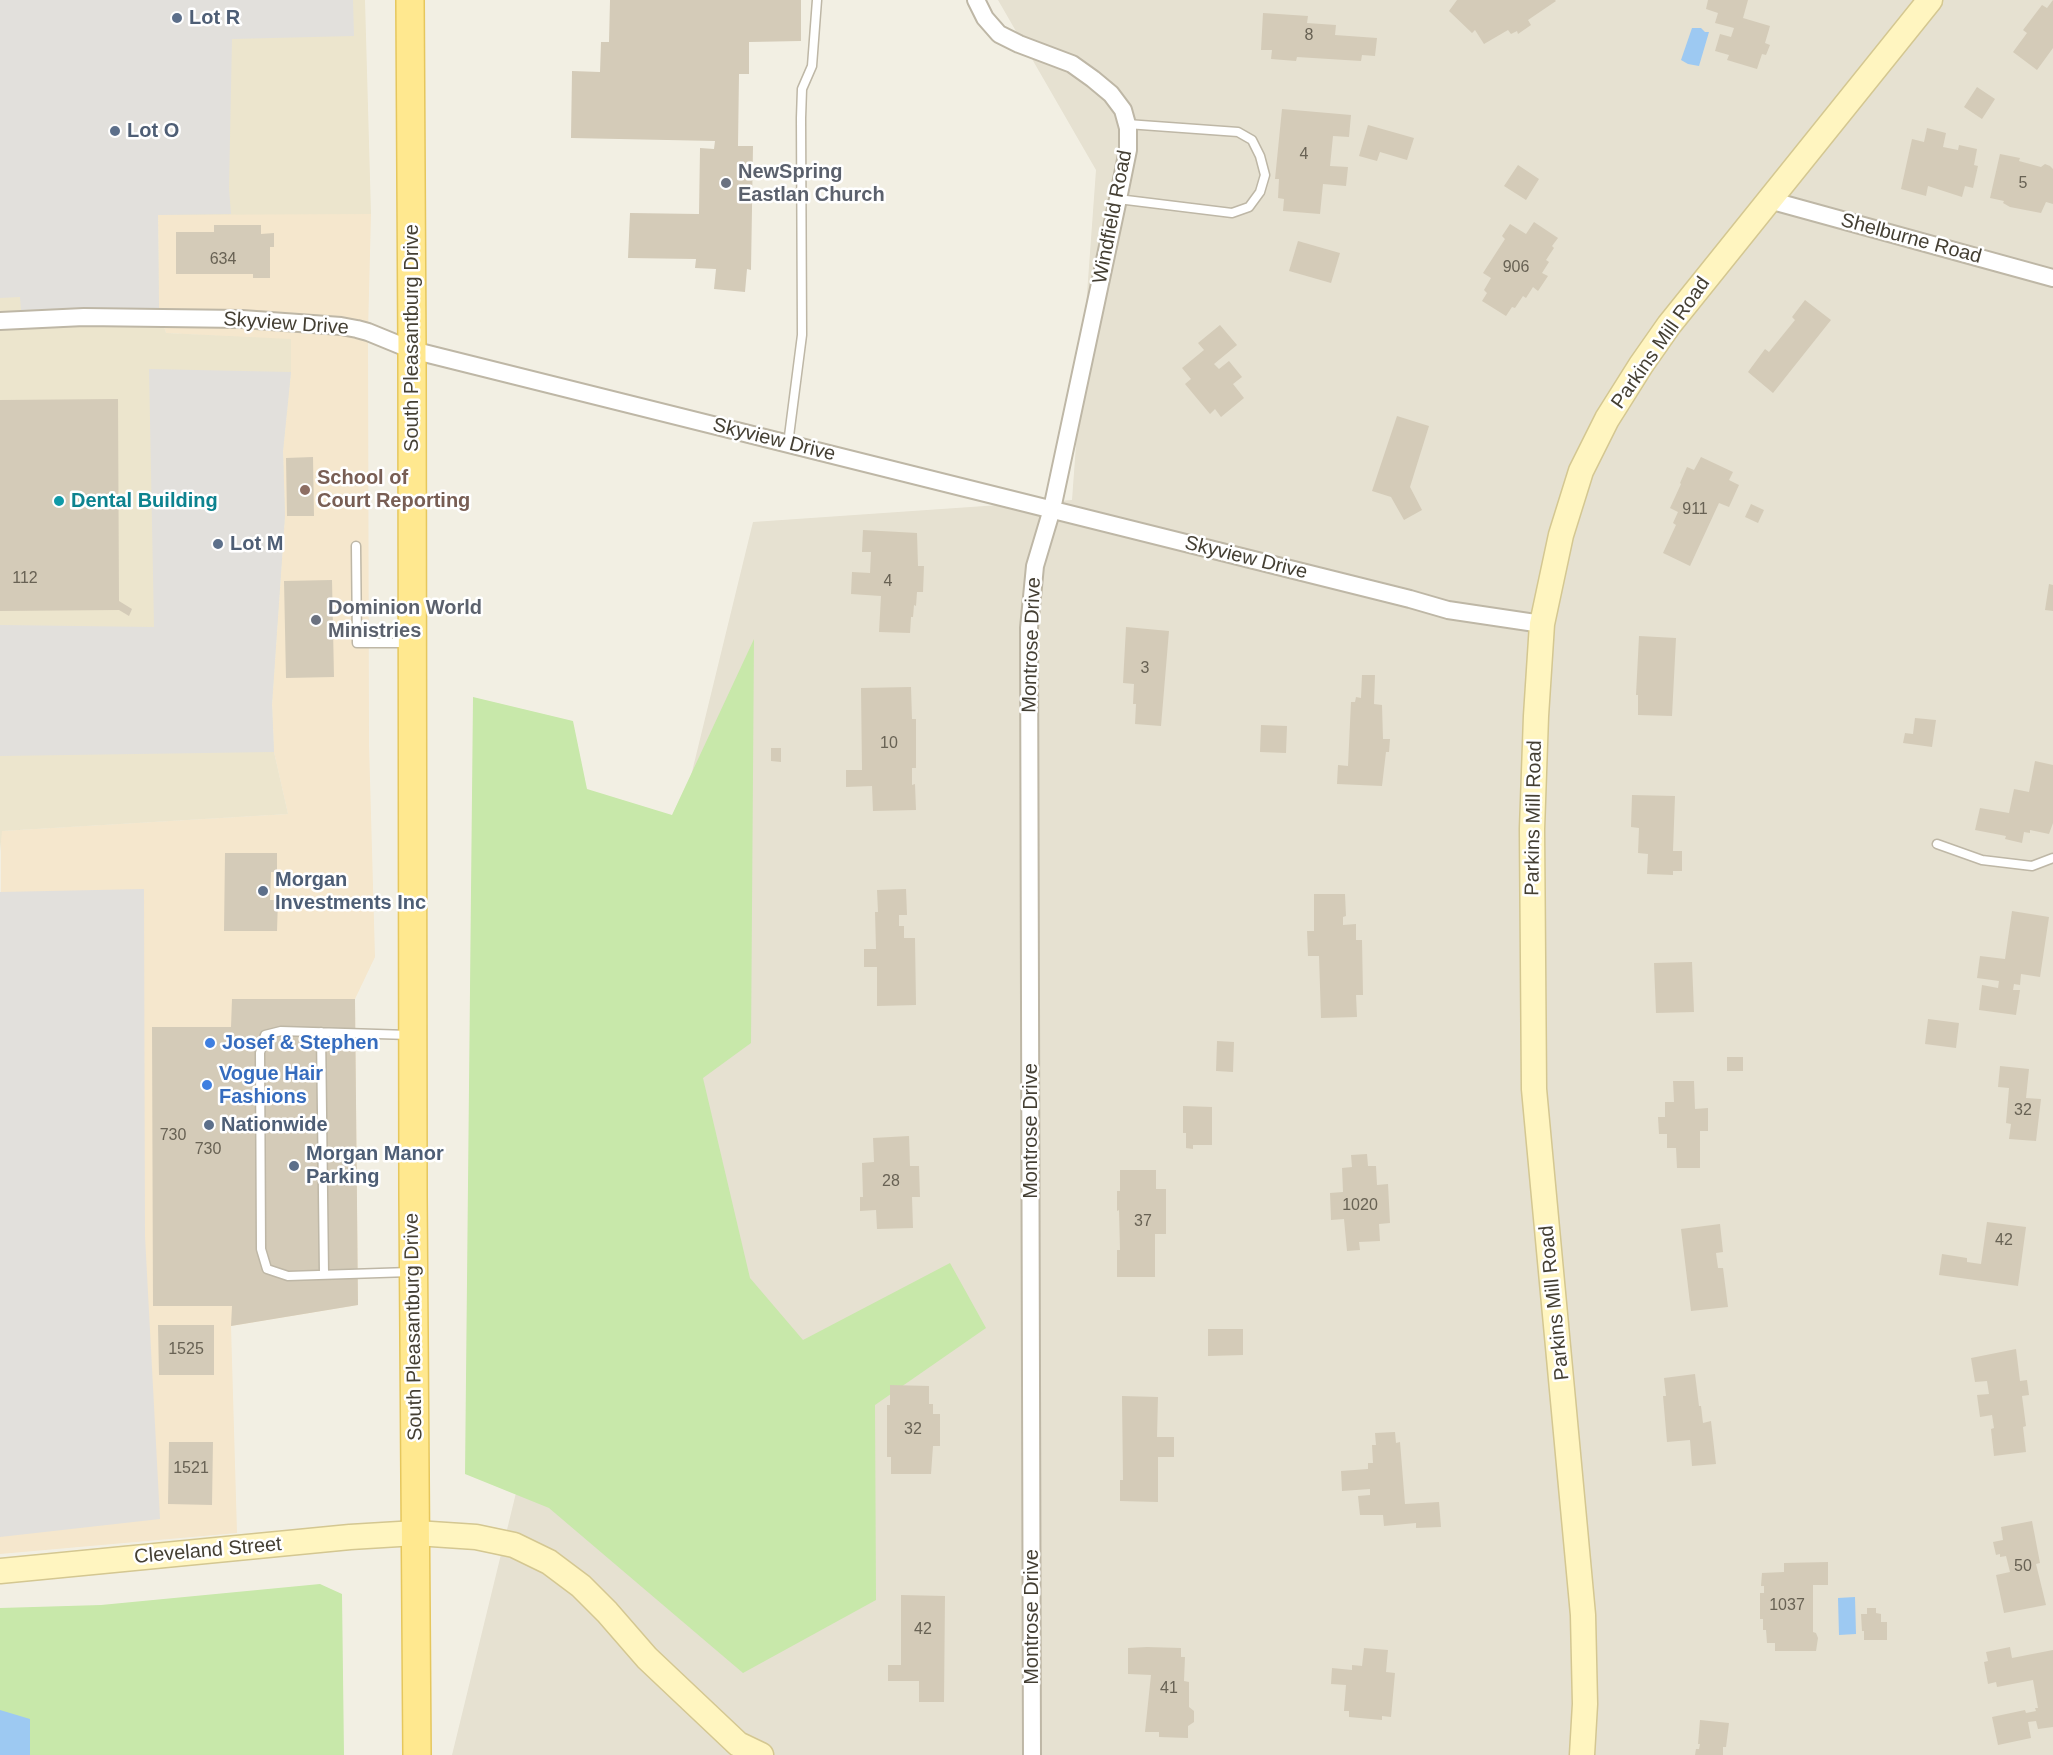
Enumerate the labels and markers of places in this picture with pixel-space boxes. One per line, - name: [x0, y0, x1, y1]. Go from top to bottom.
- place label: Lot R: [189, 6, 240, 30]
- marker: Lot R: [170, 11, 184, 25]
- place label: Lot O: [127, 119, 179, 143]
- marker: Lot O: [108, 124, 122, 138]
- place label: NewSpring Eastlan Church: [738, 160, 885, 207]
- marker: NewSpring Eastlan Church: [719, 176, 733, 190]
- place label: School of Court Reporting: [317, 466, 470, 513]
- marker: School of Court Reporting: [298, 483, 312, 497]
- place label: Dental Building: [71, 489, 218, 513]
- marker: Dental Building: [52, 494, 66, 508]
- place label: Lot M: [230, 532, 283, 556]
- marker: Lot M: [211, 537, 225, 551]
- place label: Dominion World Ministries: [328, 596, 482, 643]
- marker: Dominion World Ministries: [309, 613, 323, 627]
- place label: Morgan Investments Inc: [275, 868, 426, 915]
- marker: Morgan Investments Inc: [256, 884, 270, 898]
- place label: Josef & Stephen: [222, 1031, 379, 1055]
- marker: Josef & Stephen: [203, 1036, 217, 1050]
- place label: Vogue Hair Fashions: [219, 1062, 323, 1109]
- marker: Vogue Hair Fashions: [200, 1078, 214, 1092]
- place label: Nationwide: [221, 1113, 328, 1137]
- marker: Nationwide: [202, 1118, 216, 1132]
- place label: Morgan Manor Parking: [306, 1142, 444, 1189]
- marker: Morgan Manor Parking: [287, 1159, 301, 1173]

